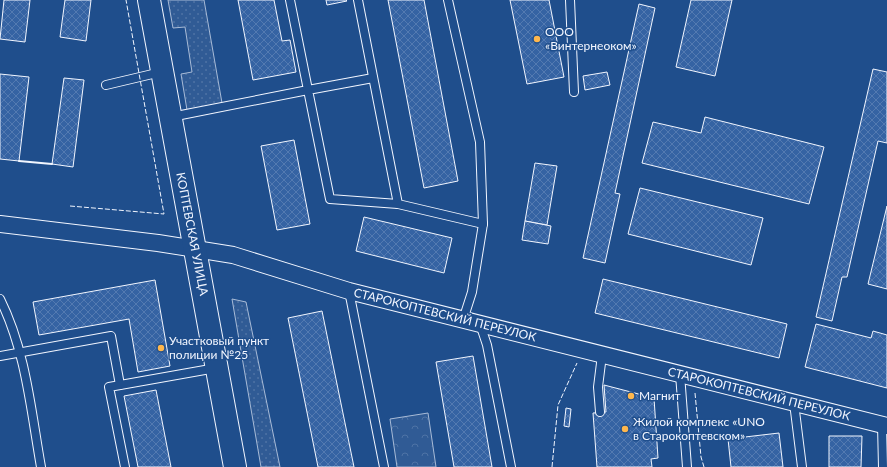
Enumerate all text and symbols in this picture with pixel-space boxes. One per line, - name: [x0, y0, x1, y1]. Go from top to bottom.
- place label: ООО «Винтернеоком»: [545, 24, 637, 53]
- marker: ООО «Винтернеоком»: [532, 34, 542, 44]
- street label: КОПТЕВСКАЯ УЛИЦА: [173, 171, 212, 298]
- street label: СТАРОКОПТЕВСКИЙ ПЕРЕУЛОК: [352, 285, 538, 344]
- place label: Участковый пункт полиции №25: [169, 333, 269, 362]
- marker: Участковый пункт полиции №25: [156, 343, 166, 353]
- street label: СТАРОКОПТЕВСКИЙ ПЕРЕУЛОК: [666, 364, 852, 423]
- place label: Магнит: [639, 388, 681, 403]
- marker: Магнит: [626, 391, 636, 401]
- place label: Жилой комплекс «UNO в Старокоптевском»: [633, 414, 765, 443]
- marker: Жилой комплекс «UNO в Старокоптевском»: [620, 424, 630, 434]

